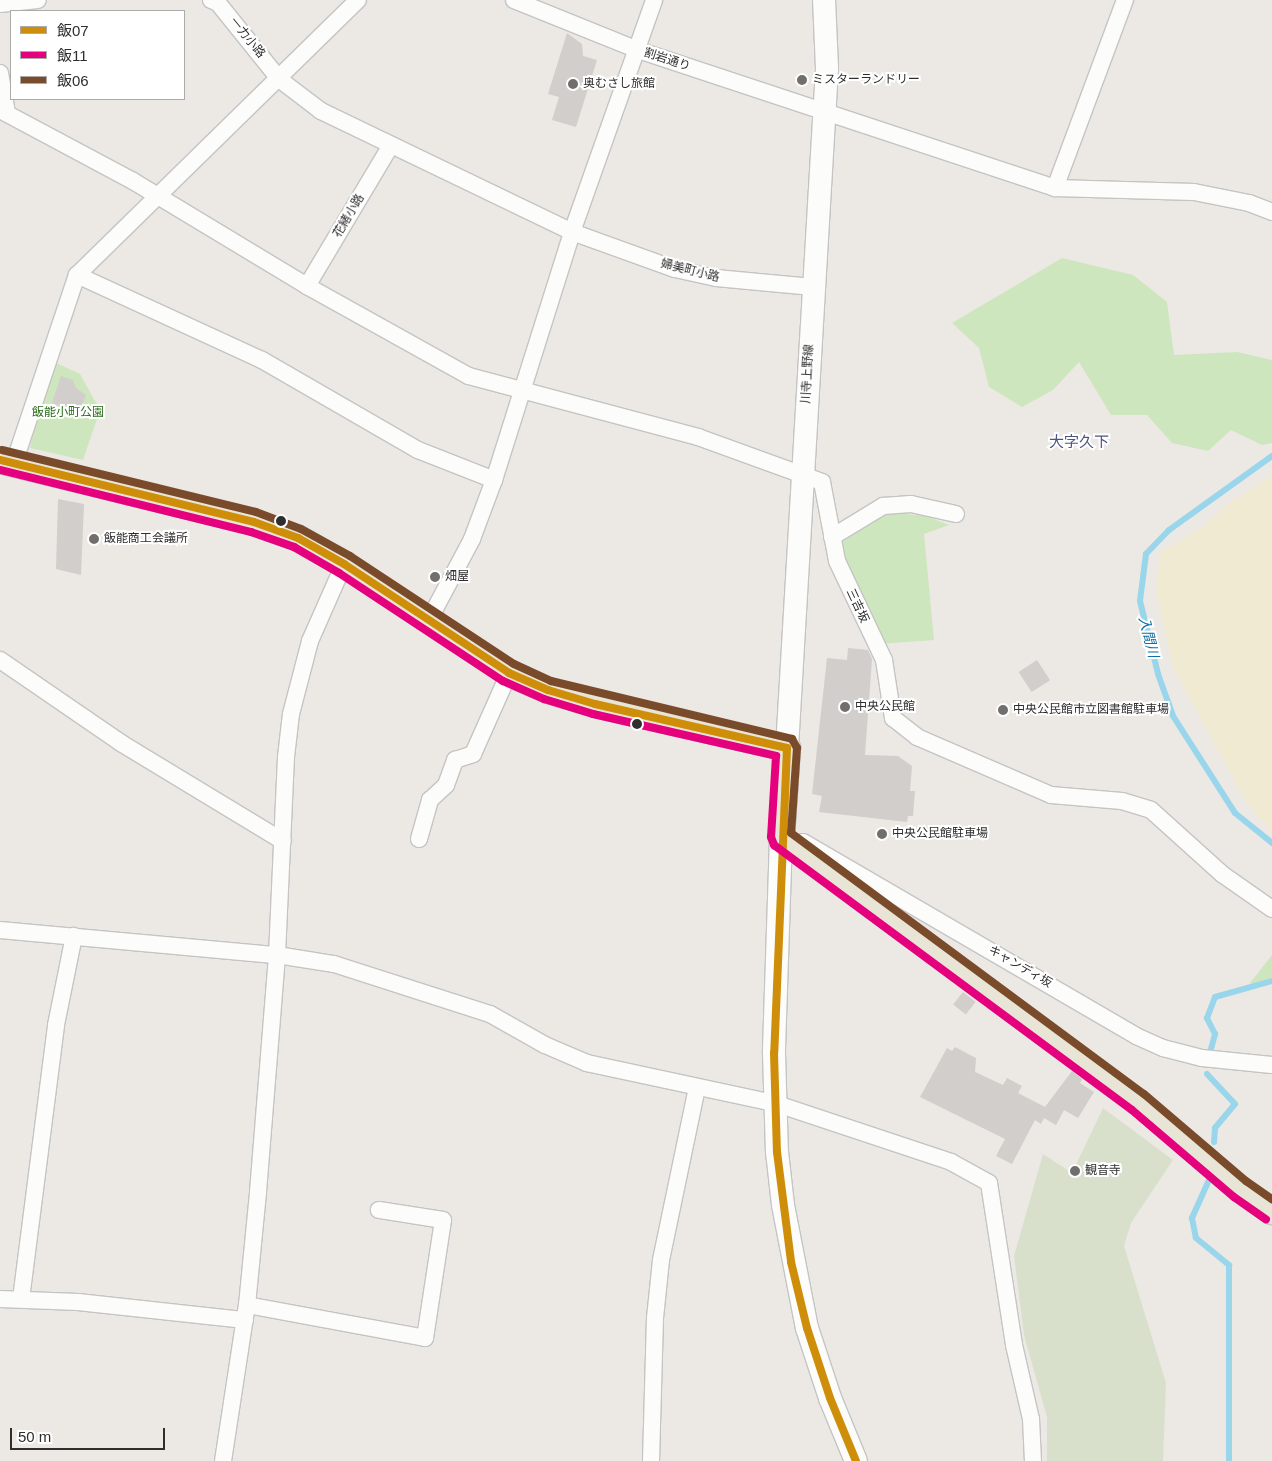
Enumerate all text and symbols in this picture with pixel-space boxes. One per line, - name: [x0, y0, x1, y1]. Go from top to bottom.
- legend: [10, 10, 185, 100]
- street label: 一力小路: [226, 15, 268, 61]
- text: 飯07: [57, 22, 89, 39]
- street label: 割岩通り: [642, 46, 692, 74]
- text: 飯11: [57, 47, 88, 64]
- text: 飯06: [57, 72, 89, 89]
- place label: ミスターランドリー: [812, 73, 920, 87]
- marker: ミスターランドリー: [796, 74, 808, 86]
- place label: 奥むさし旅館: [583, 77, 655, 91]
- marker: 奥むさし旅館: [567, 78, 579, 90]
- street label: 花緒小路: [330, 192, 368, 240]
- street label: 婦美町小路: [659, 257, 721, 285]
- street label: 川寺上野線: [799, 344, 817, 404]
- park label: 飯能小町公園: [32, 406, 104, 420]
- district label: 大字久下: [1049, 433, 1109, 451]
- unlabelled marker: [276, 516, 286, 526]
- place label: 飯能商工会議所: [104, 532, 188, 546]
- marker: 飯能商工会議所: [88, 533, 100, 545]
- place label: 畑屋: [445, 570, 469, 584]
- marker: 畑屋: [429, 571, 441, 583]
- street label: 三吉坂: [843, 587, 871, 625]
- water label: 入間川: [1136, 615, 1162, 659]
- place label: 中央公民館: [855, 700, 915, 714]
- marker: 中央公民館: [839, 701, 851, 713]
- place label: 中央公民館市立図書館駐車場: [1013, 703, 1169, 717]
- marker: 中央公民館市立図書館駐車場: [997, 704, 1009, 716]
- unlabelled marker: [632, 719, 642, 729]
- place label: 中央公民館駐車場: [892, 827, 988, 841]
- marker: 中央公民館駐車場: [876, 828, 888, 840]
- street label: キャンディ坂: [985, 943, 1055, 991]
- place label: 観音寺: [1085, 1164, 1121, 1178]
- marker: 観音寺: [1069, 1165, 1081, 1177]
- scale bar: [12, 1418, 168, 1450]
- text: 50 m: [18, 1428, 51, 1445]

